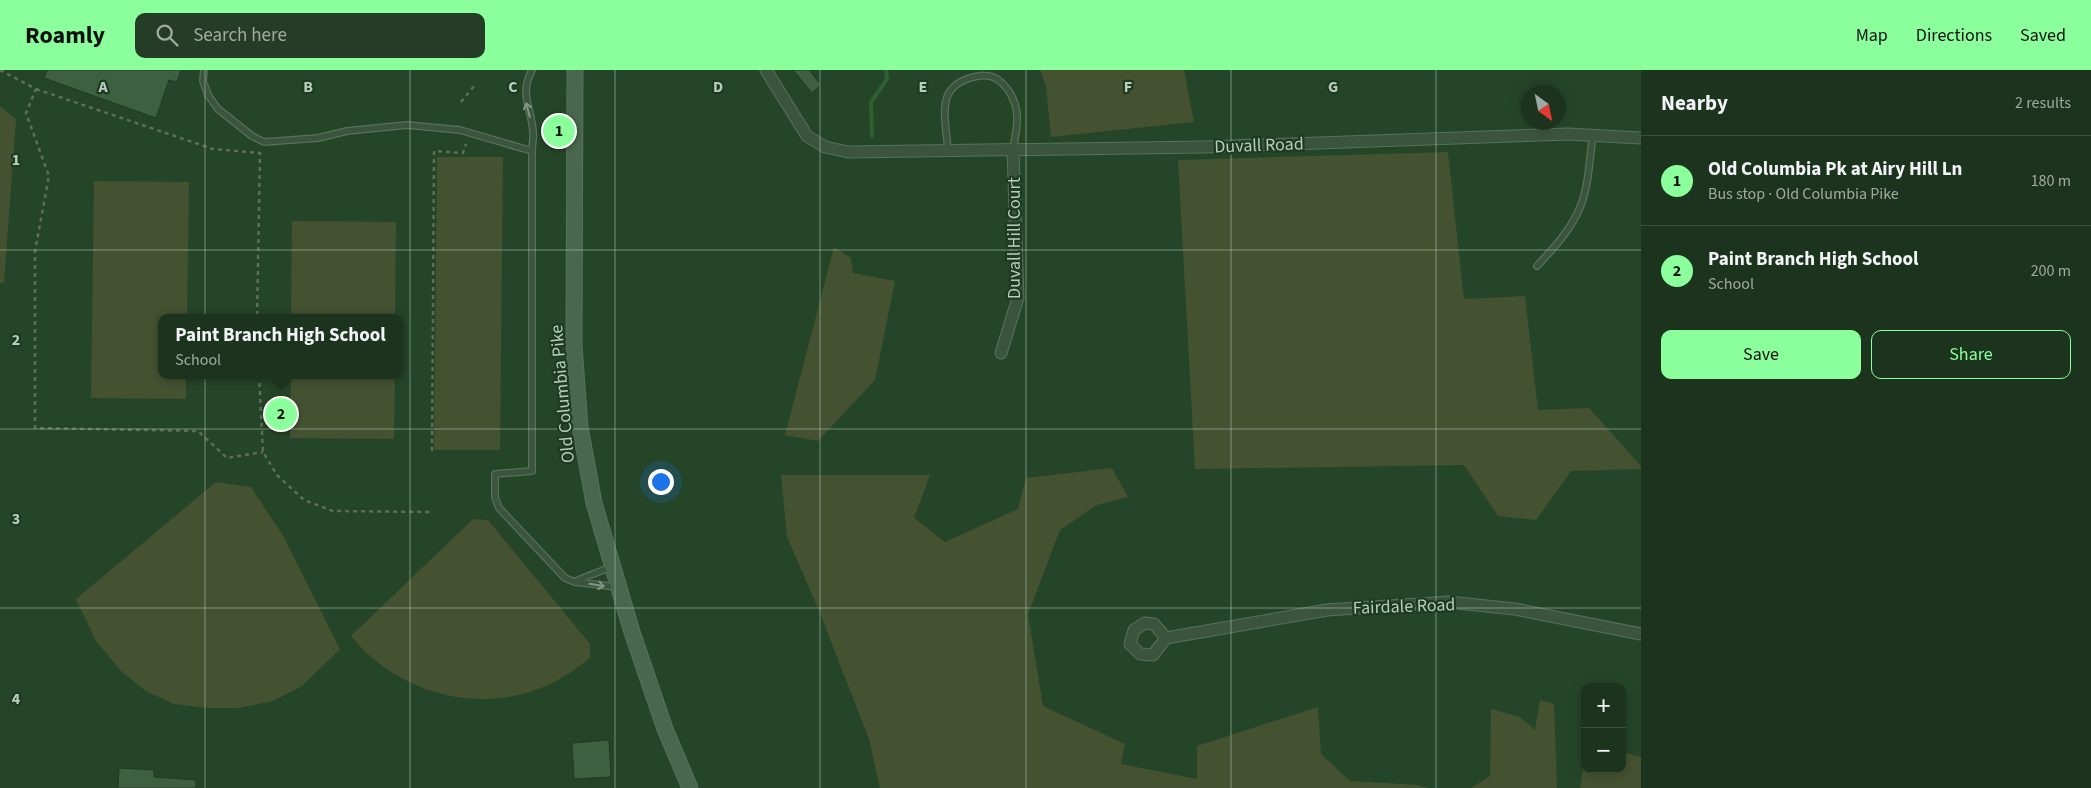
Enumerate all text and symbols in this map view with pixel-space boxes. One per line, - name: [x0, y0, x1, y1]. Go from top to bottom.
- search box: [135, 13, 485, 58]
- text: Roamly: [25, 18, 105, 53]
- icon: search: [153, 21, 181, 49]
- text: Search here: [193, 22, 287, 49]
- text: Map: [1856, 23, 1888, 48]
- text: Directions: [1916, 23, 1992, 48]
- text: Saved: [2020, 23, 2066, 48]
- text: A: [97, 76, 108, 98]
- text: B: [303, 76, 313, 98]
- text: C: [508, 76, 518, 98]
- text: D: [713, 76, 723, 98]
- text: E: [919, 76, 927, 98]
- text: F: [1124, 76, 1132, 98]
- text: G: [1328, 76, 1338, 98]
- north arrow: [1521, 85, 1566, 130]
- text: Nearby: [1661, 88, 1728, 118]
- text: 2 results: [2015, 92, 2071, 114]
- one-way arrow: [523, 102, 532, 118]
- pin: 1: [543, 112, 575, 150]
- street label: Duvall Road: [1214, 131, 1304, 160]
- text: 1: [12, 149, 20, 171]
- text: Old Columbia Pk at Airy Hill Ln: [1708, 156, 1962, 183]
- text: 1: [1673, 170, 1681, 192]
- text: 180 m: [2031, 170, 2071, 192]
- street label: Duvall Hill Court: [1002, 177, 1027, 299]
- text: Bus stop · Old Columbia Pike: [1708, 183, 1899, 205]
- text: Paint Branch High School: [1708, 246, 1919, 273]
- text: 2: [1673, 260, 1681, 282]
- text: 200 m: [2031, 260, 2071, 282]
- text: School: [1708, 273, 1754, 295]
- popup: [158, 314, 403, 379]
- text: Paint Branch High School: [175, 322, 386, 349]
- street label: Old Columbia Pike: [544, 324, 581, 464]
- text: 2: [12, 329, 20, 351]
- button: Save: [1661, 330, 1861, 379]
- button: Share: [1871, 330, 2071, 379]
- text: School: [175, 349, 221, 371]
- pin: 2: [265, 395, 297, 433]
- your location: [648, 469, 674, 495]
- text: 3: [12, 508, 20, 530]
- one-way arrow: [588, 580, 604, 590]
- street label: Fairdale Road: [1352, 592, 1456, 621]
- map controls: [1581, 683, 1626, 773]
- button: +: [1581, 683, 1626, 728]
- text: 4: [12, 688, 21, 710]
- button: −: [1581, 728, 1626, 773]

